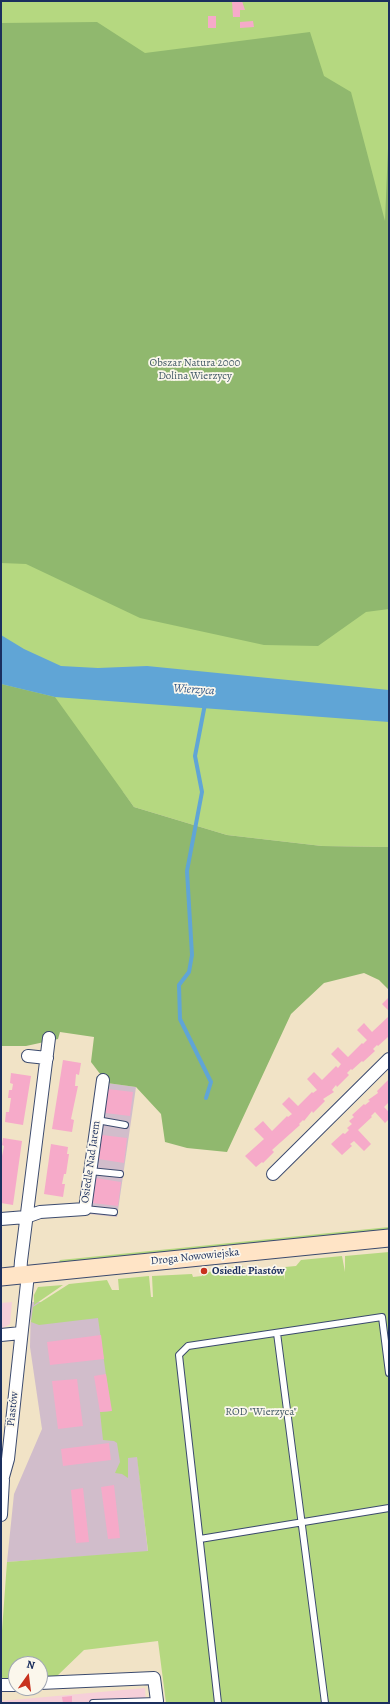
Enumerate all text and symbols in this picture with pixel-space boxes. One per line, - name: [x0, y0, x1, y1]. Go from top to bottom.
- park label: Obszar Natura 2000 Dolina Wierzycy: [150, 356, 240, 382]
- water label: Wierzyca: [173, 681, 215, 699]
- street label: Osiedle Nad Jarem: [79, 1120, 103, 1204]
- street label: Droga Nowowiejska: [150, 1246, 240, 1268]
- place label: Osiedle Piastów: [212, 1264, 284, 1278]
- marker: Osiedle Piastów: [199, 1266, 209, 1276]
- street label: Piastów: [5, 1391, 21, 1427]
- park label: ROD "Wierzyca": [225, 1405, 297, 1419]
- north arrow: [8, 1656, 48, 1696]
- text: N: [25, 1657, 36, 1673]

